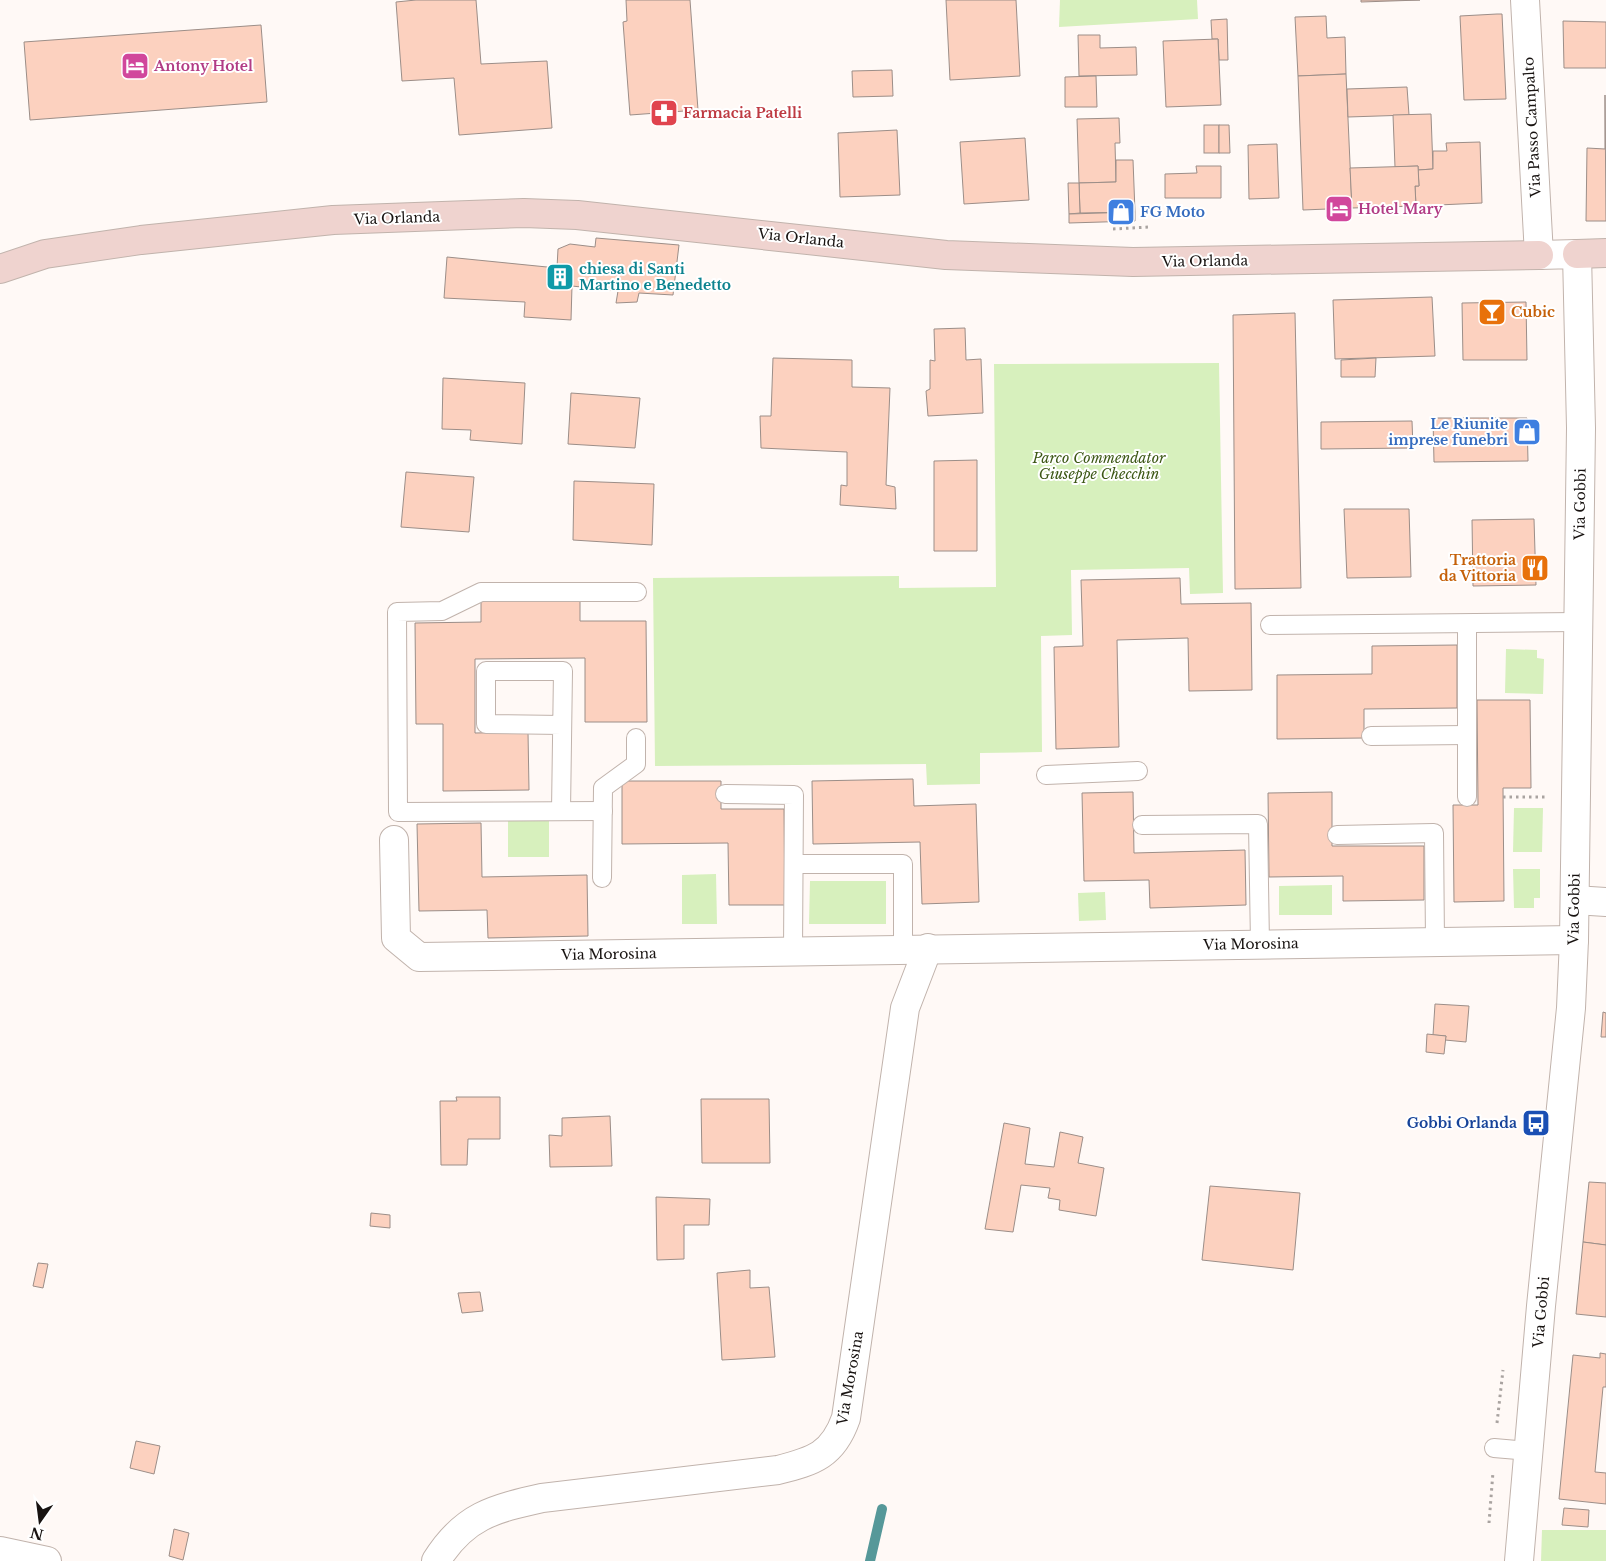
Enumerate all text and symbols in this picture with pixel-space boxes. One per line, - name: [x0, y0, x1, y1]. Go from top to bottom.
- hotel icon: Antony Hotel: [120, 51, 150, 81]
- street label: Via Passo Campalto: [1519, 56, 1545, 199]
- place label: Antony Hotel: [153, 57, 253, 75]
- pharmacy icon: Farmacia Patelli: [649, 98, 679, 128]
- place label: Farmacia Patelli: [683, 104, 802, 122]
- hotel icon: Hotel Mary: [1324, 194, 1354, 224]
- shop icon: FG Moto: [1106, 197, 1136, 227]
- place label: Hotel Mary: [1358, 200, 1443, 218]
- place label: FG Moto: [1140, 203, 1205, 221]
- street label: Via Orlanda: [353, 207, 441, 229]
- street label: Via Orlanda: [756, 224, 845, 251]
- street label: Via Orlanda: [1161, 251, 1249, 271]
- place label: chiesa di Santi Martino e Benedetto: [579, 260, 731, 294]
- building icon: chiesa di Santi Martino e Benedetto: [545, 262, 575, 292]
- bar icon: Cubic: [1477, 297, 1507, 327]
- place label: Cubic: [1511, 303, 1555, 321]
- place label: Le Riunite imprese funebri: [1388, 415, 1508, 449]
- shop icon: Le Riunite imprese funebri: [1512, 417, 1542, 447]
- park label: Parco Commendator Giuseppe Checchin: [1032, 449, 1166, 483]
- street label: Via Gobbi: [1570, 468, 1590, 541]
- place label: Trattoria da Vittoria: [1439, 551, 1516, 585]
- restaurant icon: Trattoria da Vittoria: [1520, 553, 1550, 583]
- street label: Via Gobbi: [1564, 873, 1584, 946]
- street label: Via Morosina: [1202, 934, 1299, 954]
- street label: Via Morosina: [560, 944, 657, 964]
- bus stop icon: Gobbi Orlanda: [1521, 1108, 1551, 1138]
- place label: Gobbi Orlanda: [1407, 1114, 1517, 1132]
- street label: Via Gobbi: [1529, 1275, 1553, 1349]
- street label: Via Morosina: [833, 1329, 867, 1428]
- north arrow: [15, 1496, 65, 1546]
- text: N: [28, 1523, 45, 1544]

